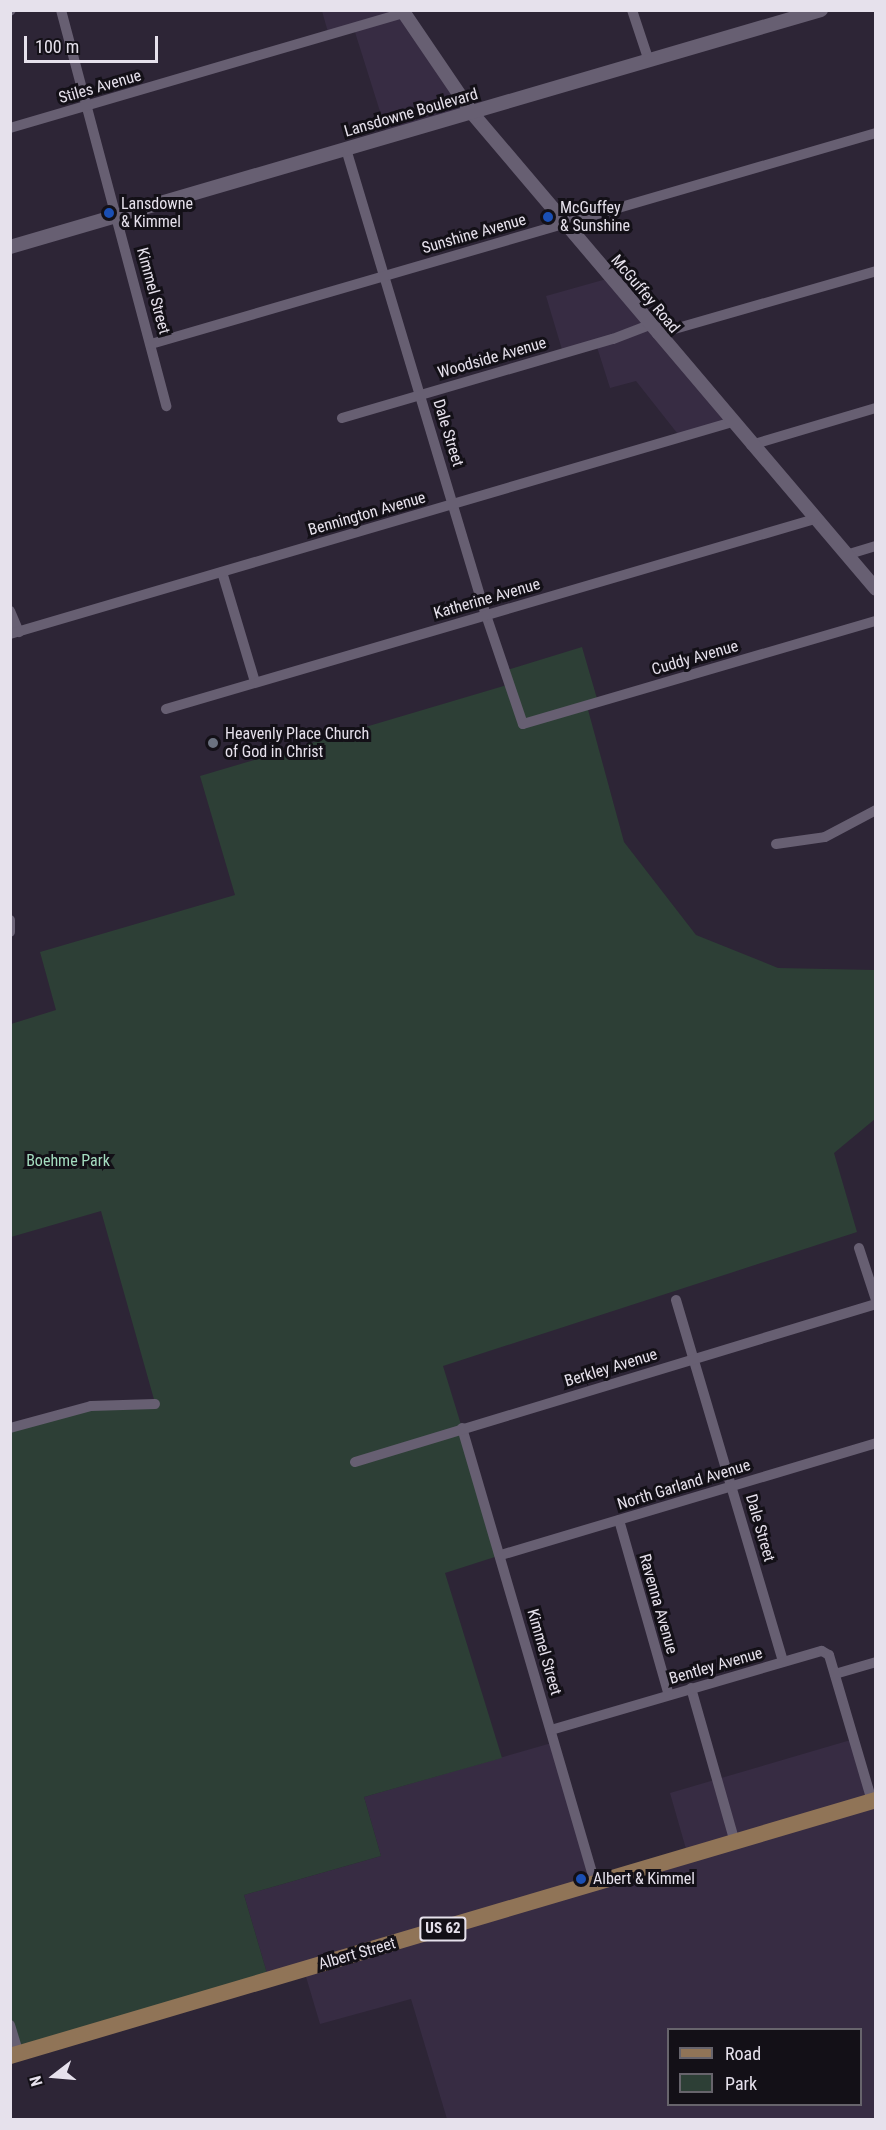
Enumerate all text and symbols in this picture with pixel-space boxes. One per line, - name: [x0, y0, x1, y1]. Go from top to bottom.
- scale bar: [27, 24, 160, 62]
- text: 100 m: [35, 36, 79, 57]
- street label: Stiles Avenue: [57, 66, 143, 108]
- street label: Lansdowne Boulevard: [342, 85, 480, 141]
- place label: Lansdowne & Kimmel: [121, 194, 193, 232]
- place label: McGuffey & Sunshine: [560, 198, 630, 236]
- marker: Lansdowne & Kimmel: [102, 206, 116, 220]
- street label: Sunshine Avenue: [420, 210, 528, 258]
- marker: McGuffey & Sunshine: [541, 210, 555, 224]
- street label: Kimmel Street: [132, 246, 174, 336]
- street label: McGuffey Road: [607, 251, 683, 337]
- street label: Woodside Avenue: [435, 333, 549, 383]
- street label: Dale Street: [429, 397, 467, 469]
- street label: Bennington Avenue: [306, 488, 428, 540]
- street label: Katherine Avenue: [432, 575, 542, 623]
- street label: Cuddy Avenue: [650, 636, 740, 680]
- place label: Heavenly Place Church of God in Christ: [225, 724, 369, 762]
- marker: Heavenly Place Church of God in Christ: [206, 736, 220, 750]
- park label: Boehme Park: [26, 1151, 110, 1171]
- street label: Berkley Avenue: [562, 1345, 660, 1391]
- street label: North Garland Avenue: [615, 1456, 753, 1514]
- street label: Dale Street: [741, 1492, 779, 1564]
- street label: Ravenna Avenue: [635, 1552, 681, 1656]
- street label: Kimmel Street: [523, 1607, 565, 1697]
- street label: Bentley Avenue: [667, 1644, 765, 1688]
- place label: Albert & Kimmel: [593, 1869, 695, 1889]
- marker: Albert & Kimmel: [574, 1872, 588, 1886]
- road number: US 62: [419, 1917, 467, 1941]
- street label: Albert Street: [316, 1934, 398, 1974]
- legend: [667, 2028, 862, 2106]
- text: Road: [725, 2043, 761, 2064]
- north arrow: [24, 2046, 84, 2106]
- text: Park: [725, 2073, 757, 2094]
- text: N: [26, 2074, 47, 2088]

